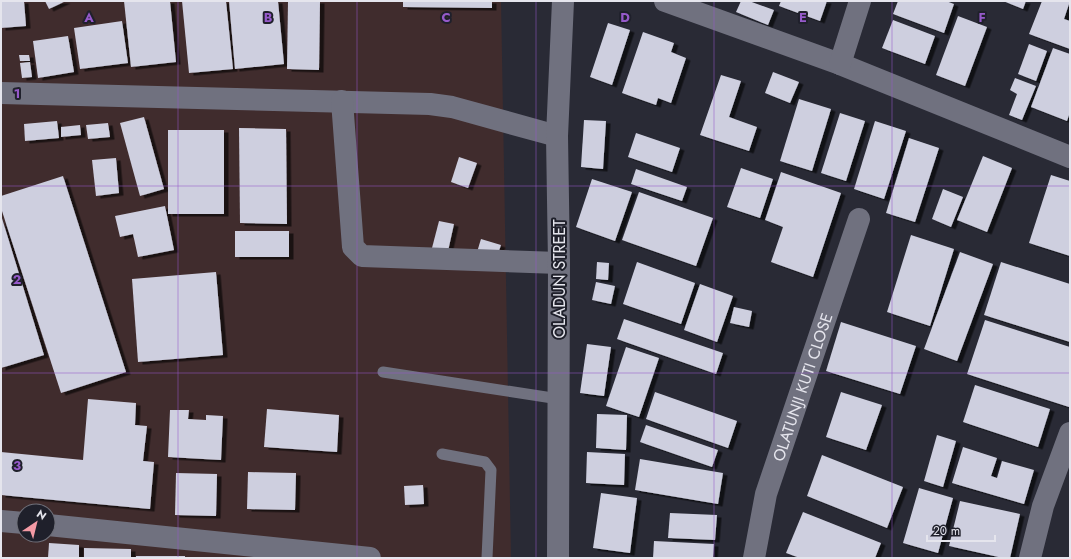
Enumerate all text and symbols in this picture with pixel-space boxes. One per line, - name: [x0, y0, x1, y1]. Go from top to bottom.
- text: A: [83, 8, 94, 27]
- text: B: [264, 8, 273, 27]
- text: C: [441, 8, 451, 27]
- text: D: [620, 8, 630, 27]
- text: E: [799, 8, 807, 27]
- text: F: [978, 8, 986, 27]
- text: 1: [14, 84, 20, 103]
- street label: OLADUN STREET: [548, 219, 571, 339]
- text: 2: [13, 270, 21, 289]
- street label: OLATUNJI KUTI CLOSE: [767, 310, 838, 465]
- text: 3: [13, 456, 21, 475]
- north arrow: [16, 503, 56, 543]
- text: N: [34, 506, 50, 524]
- scale bar: [927, 517, 995, 543]
- text: 20 m: [933, 522, 960, 540]

